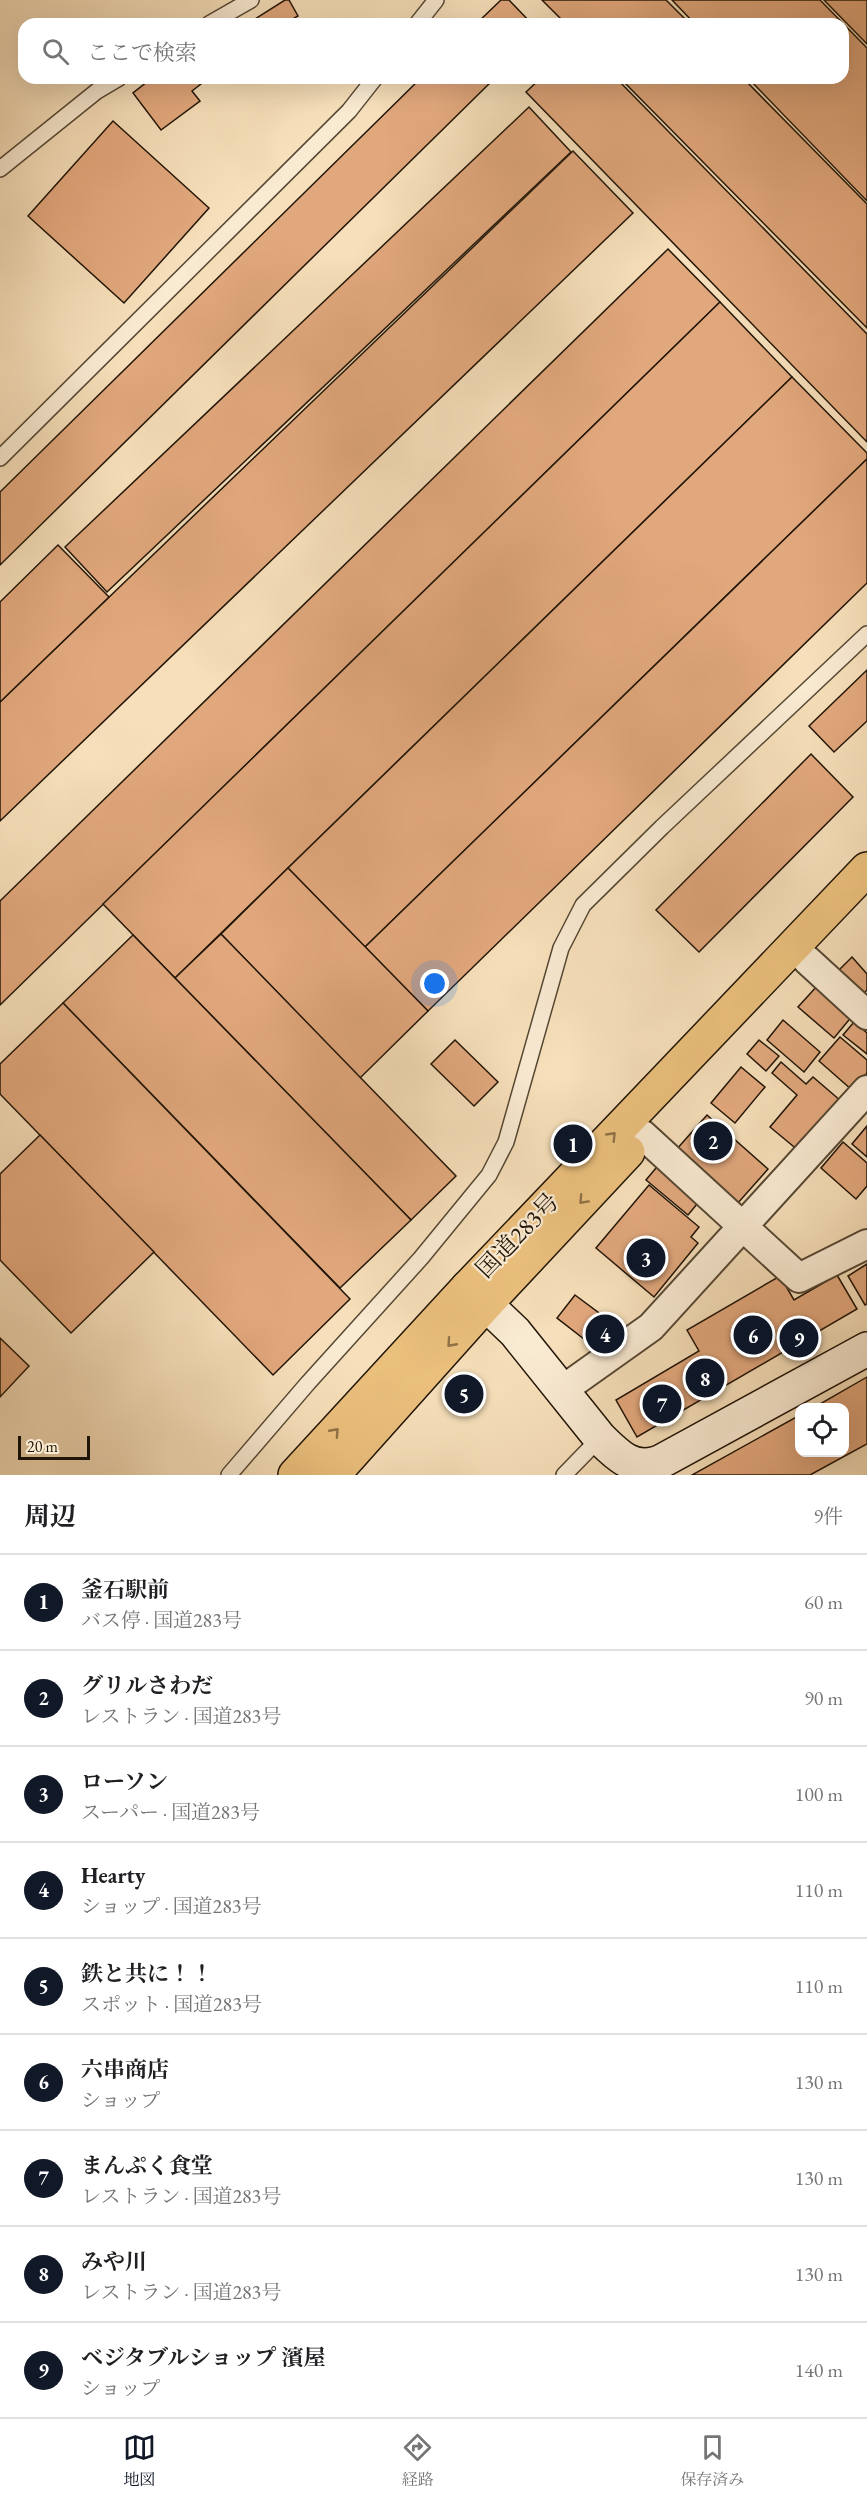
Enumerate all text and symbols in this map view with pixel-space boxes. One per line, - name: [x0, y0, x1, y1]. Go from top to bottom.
- search box: [18, 18, 849, 84]
- icon: search: [39, 35, 72, 68]
- text: ここで検索: [87, 38, 197, 67]
- your location: [420, 969, 449, 998]
- pin: 2: [694, 1118, 732, 1164]
- pin: 1: [554, 1122, 592, 1166]
- one-way arrow: [604, 1133, 615, 1144]
- street label: 国道283号: [469, 1186, 565, 1284]
- one-way arrow: [579, 1193, 590, 1204]
- pin: 3: [626, 1236, 666, 1280]
- pin: 4: [586, 1312, 624, 1356]
- pin: 6: [734, 1312, 772, 1358]
- pin: 9: [780, 1316, 818, 1360]
- one-way arrow: [447, 1336, 458, 1347]
- pin: 8: [686, 1356, 724, 1400]
- pin: 5: [444, 1372, 484, 1416]
- pin: 7: [642, 1382, 682, 1426]
- map controls: [795, 1403, 849, 1457]
- button: locate: [795, 1403, 849, 1457]
- one-way arrow: [328, 1428, 339, 1439]
- scale bar: [18, 1433, 90, 1460]
- text: 20 m: [27, 1436, 58, 1457]
- text: 周辺: [24, 1499, 76, 1533]
- text: 9件: [813, 1503, 843, 1529]
- text: 釜石駅前: [81, 1575, 169, 1604]
- text: 1: [38, 1589, 49, 1615]
- text: 60 m: [804, 1589, 843, 1615]
- text: バス停 · 国道283号: [81, 1607, 242, 1633]
- text: グリルさわだ: [81, 1671, 213, 1700]
- text: 2: [38, 1685, 49, 1711]
- text: 90 m: [804, 1685, 843, 1711]
- text: レストラン · 国道283号: [81, 1703, 281, 1729]
- text: ローソン: [81, 1767, 168, 1796]
- text: 3: [38, 1781, 49, 1807]
- text: 100 m: [795, 1781, 843, 1807]
- text: スーパー · 国道283号: [81, 1799, 260, 1825]
- text: Hearty: [81, 1861, 145, 1890]
- text: 4: [38, 1877, 49, 1903]
- text: 110 m: [795, 1877, 843, 1903]
- text: ショップ · 国道283号: [81, 1893, 261, 1919]
- text: 鉄と共に！！: [81, 1959, 213, 1988]
- text: 5: [38, 1973, 49, 1999]
- text: 110 m: [795, 1973, 843, 1999]
- text: スポット · 国道283号: [81, 1991, 262, 2017]
- text: 六串商店: [81, 2055, 169, 2084]
- text: 6: [38, 2069, 49, 2095]
- text: 130 m: [795, 2069, 843, 2095]
- text: ショップ: [81, 2087, 161, 2113]
- text: まんぷく食堂: [81, 2151, 213, 2180]
- text: 7: [38, 2165, 49, 2191]
- text: 130 m: [795, 2165, 843, 2191]
- text: レストラン · 国道283号: [81, 2183, 281, 2209]
- text: みや川: [81, 2247, 147, 2276]
- text: 8: [38, 2261, 49, 2287]
- text: 130 m: [795, 2261, 843, 2287]
- text: レストラン · 国道283号: [81, 2279, 281, 2305]
- text: ベジタブルショップ 濱屋: [81, 2343, 325, 2372]
- text: 9: [38, 2357, 49, 2383]
- text: 140 m: [795, 2357, 843, 2383]
- text: ショップ: [81, 2375, 161, 2401]
- tab: 地図: [123, 2431, 156, 2490]
- tab: 経路: [401, 2431, 434, 2490]
- tab: 保存済み: [680, 2431, 744, 2490]

